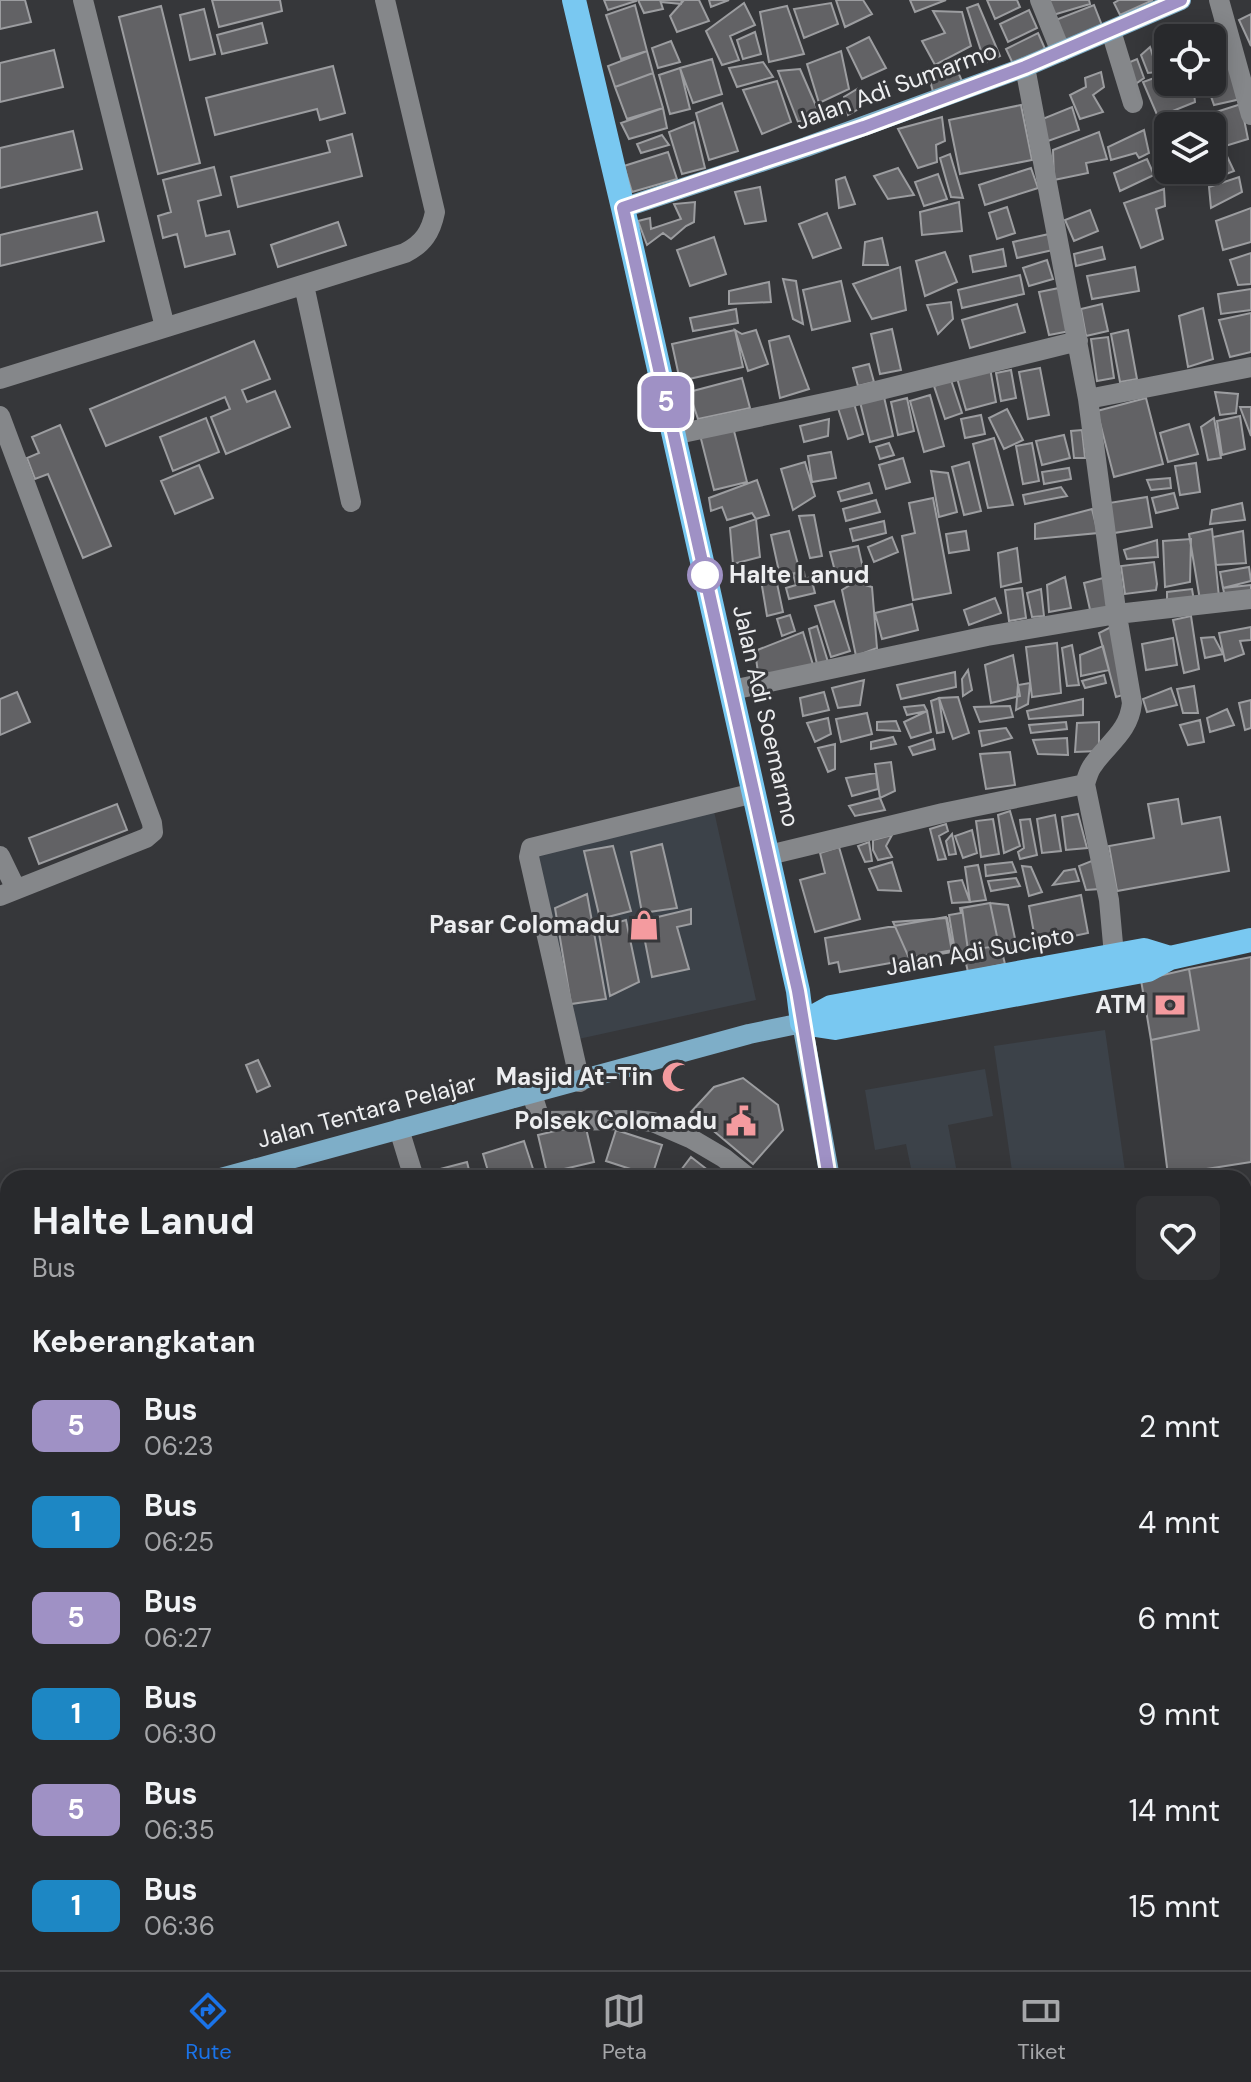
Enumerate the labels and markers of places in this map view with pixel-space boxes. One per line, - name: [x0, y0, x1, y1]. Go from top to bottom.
- marker: Halte Lanud: [688, 558, 722, 592]
- place label: Halte Lanud: [729, 559, 870, 590]
- shop icon: Pasar Colomadu: [627, 908, 661, 942]
- place label: Pasar Colomadu: [429, 909, 620, 940]
- bank icon: ATM: [1153, 988, 1187, 1022]
- place label: ATM: [1095, 989, 1146, 1020]
- mosque icon: Masjid At-Tin: [660, 1060, 694, 1094]
- place label: Masjid At-Tin: [496, 1061, 653, 1092]
- public building icon: Polsek Colomadu: [724, 1104, 758, 1138]
- place label: Polsek Colomadu: [515, 1105, 717, 1136]

